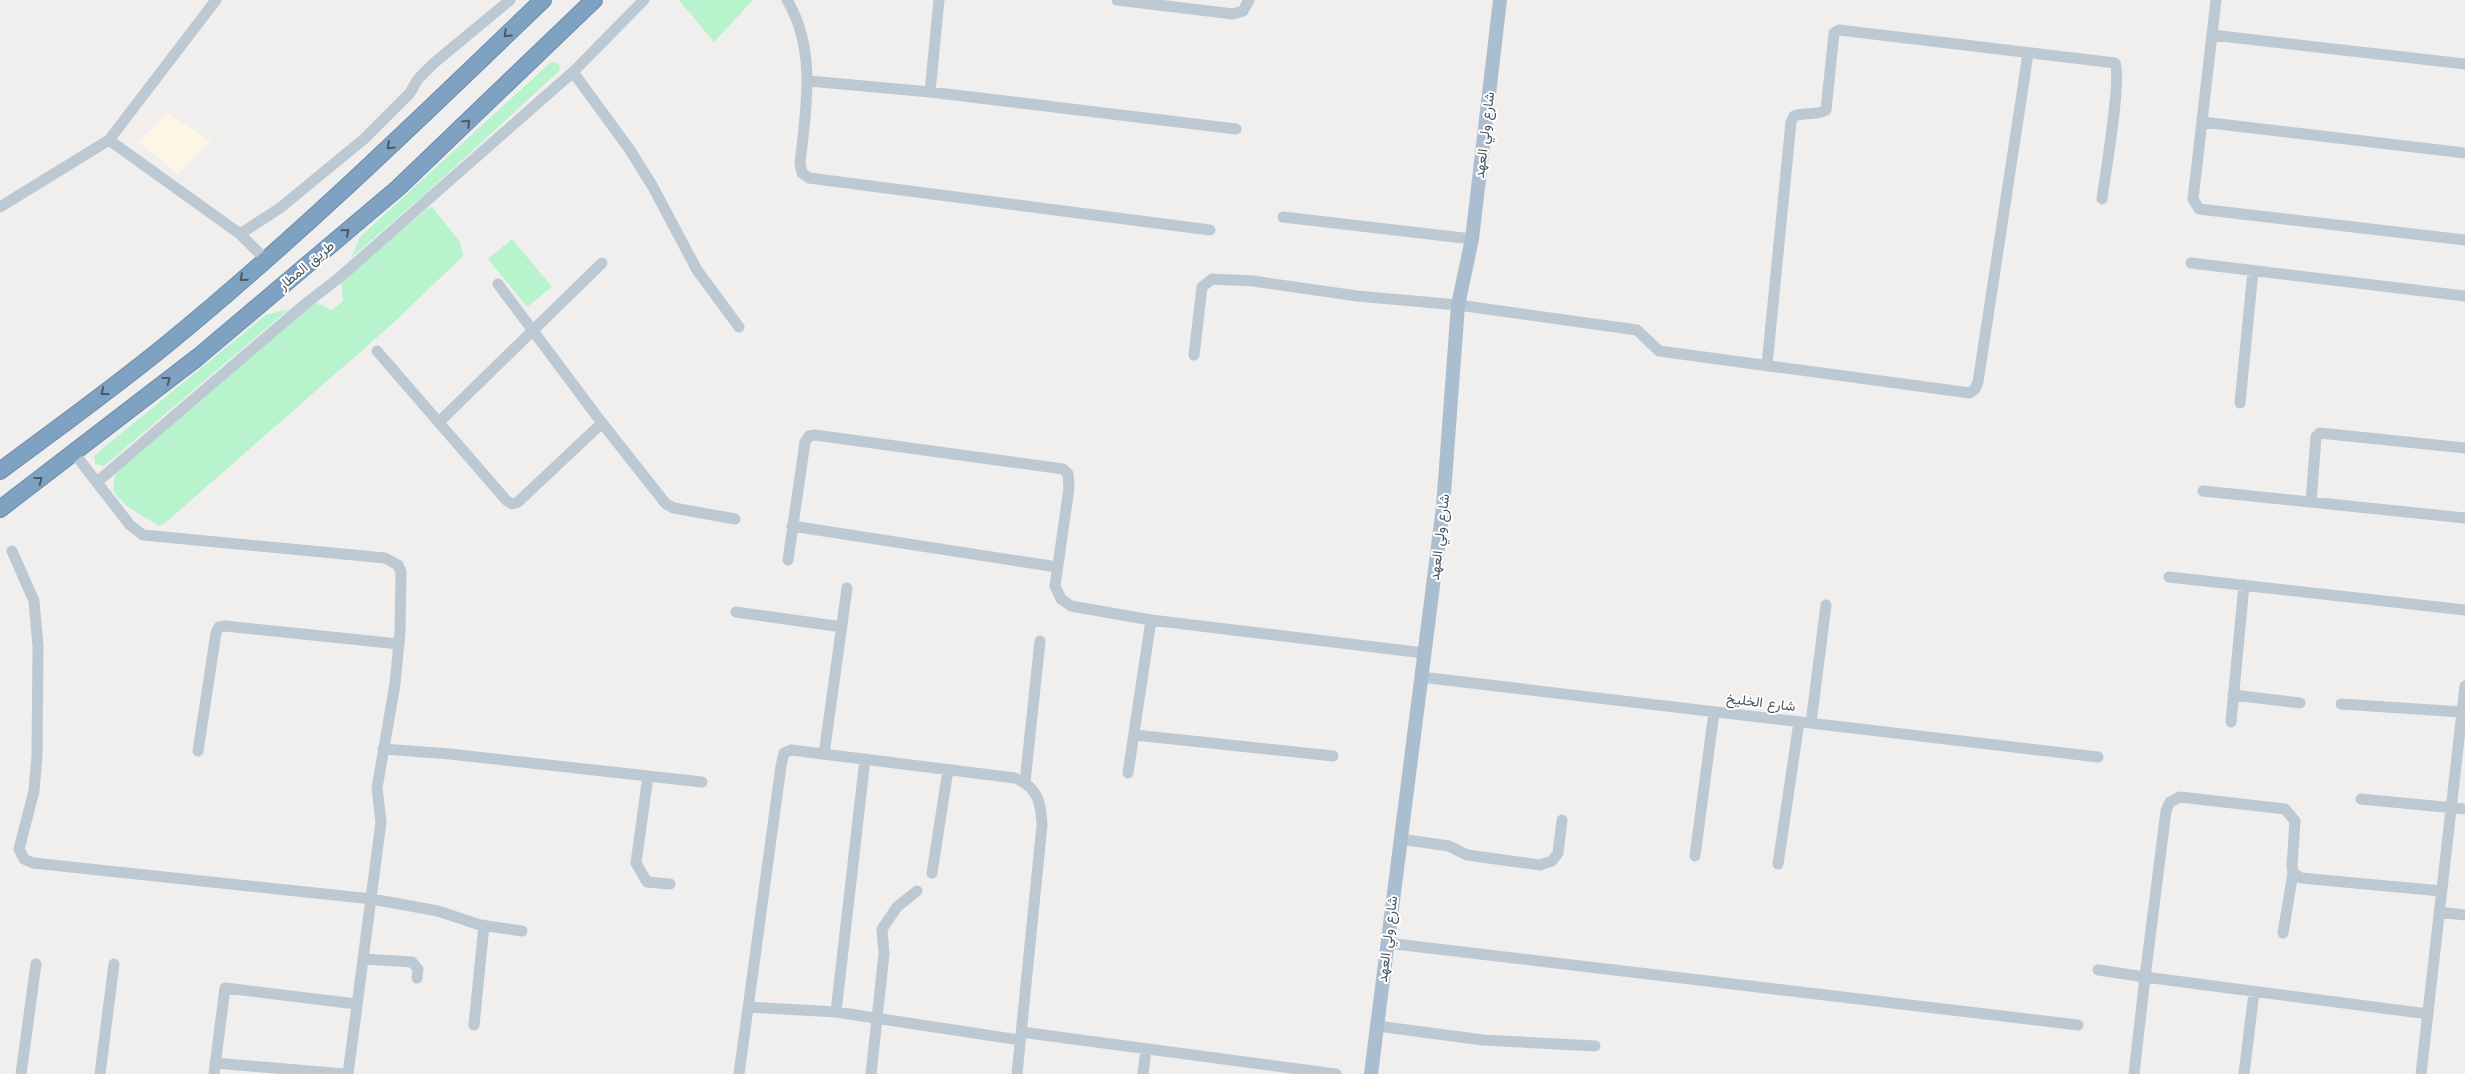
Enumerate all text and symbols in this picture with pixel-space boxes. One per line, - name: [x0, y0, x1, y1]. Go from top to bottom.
- one-way arrow: [504, 28, 513, 37]
- street label: شارع ولي العهد: [1471, 91, 1501, 180]
- one-way arrow: [461, 120, 470, 129]
- one-way arrow: [387, 140, 396, 149]
- one-way arrow: [340, 229, 349, 237]
- street label: طريق المطار: [274, 237, 338, 294]
- one-way arrow: [240, 272, 249, 281]
- one-way arrow: [161, 377, 171, 386]
- one-way arrow: [101, 387, 110, 395]
- one-way arrow: [33, 477, 43, 486]
- street label: شارع ولي العهد: [1426, 493, 1456, 582]
- street label: شارع الخليخ: [1725, 690, 1797, 717]
- street label: شارع ولي العهد: [1374, 895, 1404, 984]

